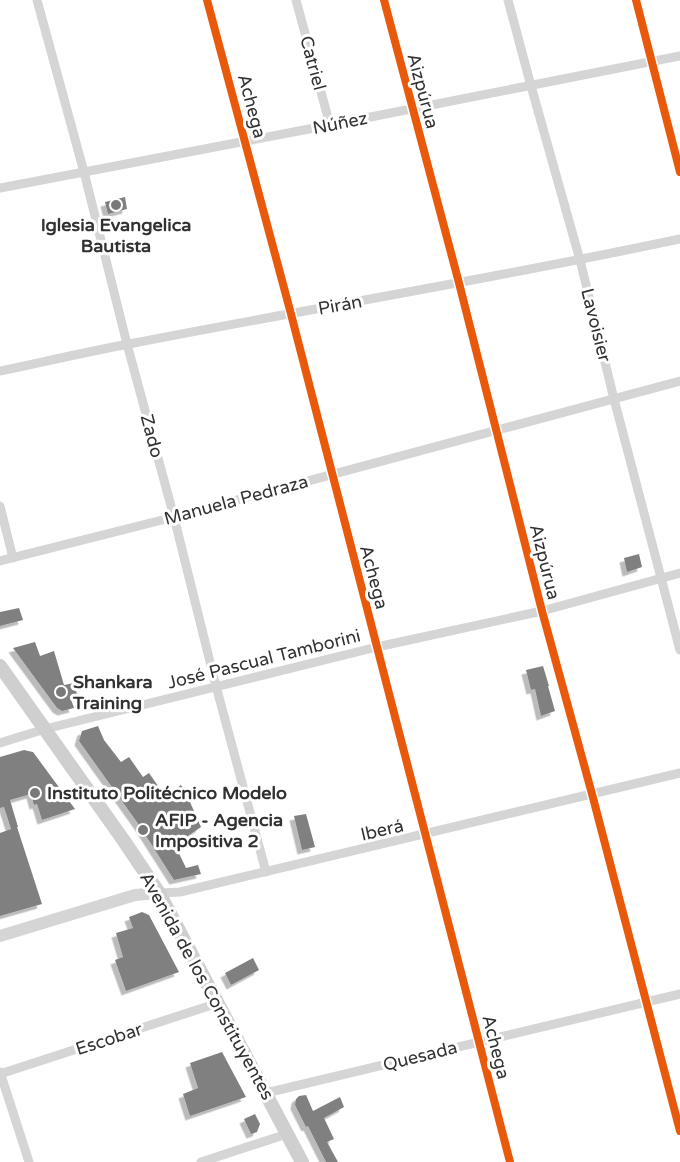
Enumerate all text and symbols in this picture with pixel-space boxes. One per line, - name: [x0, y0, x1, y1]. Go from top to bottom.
- street label: Catriel: [295, 33, 331, 93]
- street label: Aizpúrua: [402, 51, 444, 131]
- street label: Achega: [233, 72, 271, 140]
- street label: Núñez: [311, 107, 369, 139]
- marker: Iglesia Evangelica Bautista: [109, 198, 123, 212]
- place label: Iglesia Evangelica Bautista: [41, 214, 191, 257]
- street label: Lavoisier: [576, 286, 616, 364]
- street label: Pirán: [316, 290, 364, 320]
- street label: Zado: [136, 412, 168, 460]
- street label: Manuela Pedraza: [162, 470, 310, 530]
- street label: Aizpúrua: [525, 522, 565, 602]
- street label: Achega: [355, 543, 393, 611]
- street label: José Pascual Tamborini: [165, 624, 363, 694]
- place label: Shankara Training: [72, 671, 153, 714]
- marker: Shankara Training: [54, 685, 68, 699]
- place label: Instituto Politécnico Modelo: [47, 782, 287, 804]
- marker: Instituto Politécnico Modelo: [28, 786, 42, 800]
- place label: AFIP - Agencia Impositiva 2: [155, 809, 283, 852]
- street label: Iberá: [358, 814, 406, 846]
- marker: AFIP - Agencia Impositiva 2: [136, 823, 150, 837]
- street label: Avenida de los Constituyentes: [135, 868, 279, 1104]
- street label: Achega: [477, 1013, 515, 1081]
- street label: Escobar: [73, 1018, 145, 1060]
- street label: Quesada: [381, 1036, 459, 1076]

